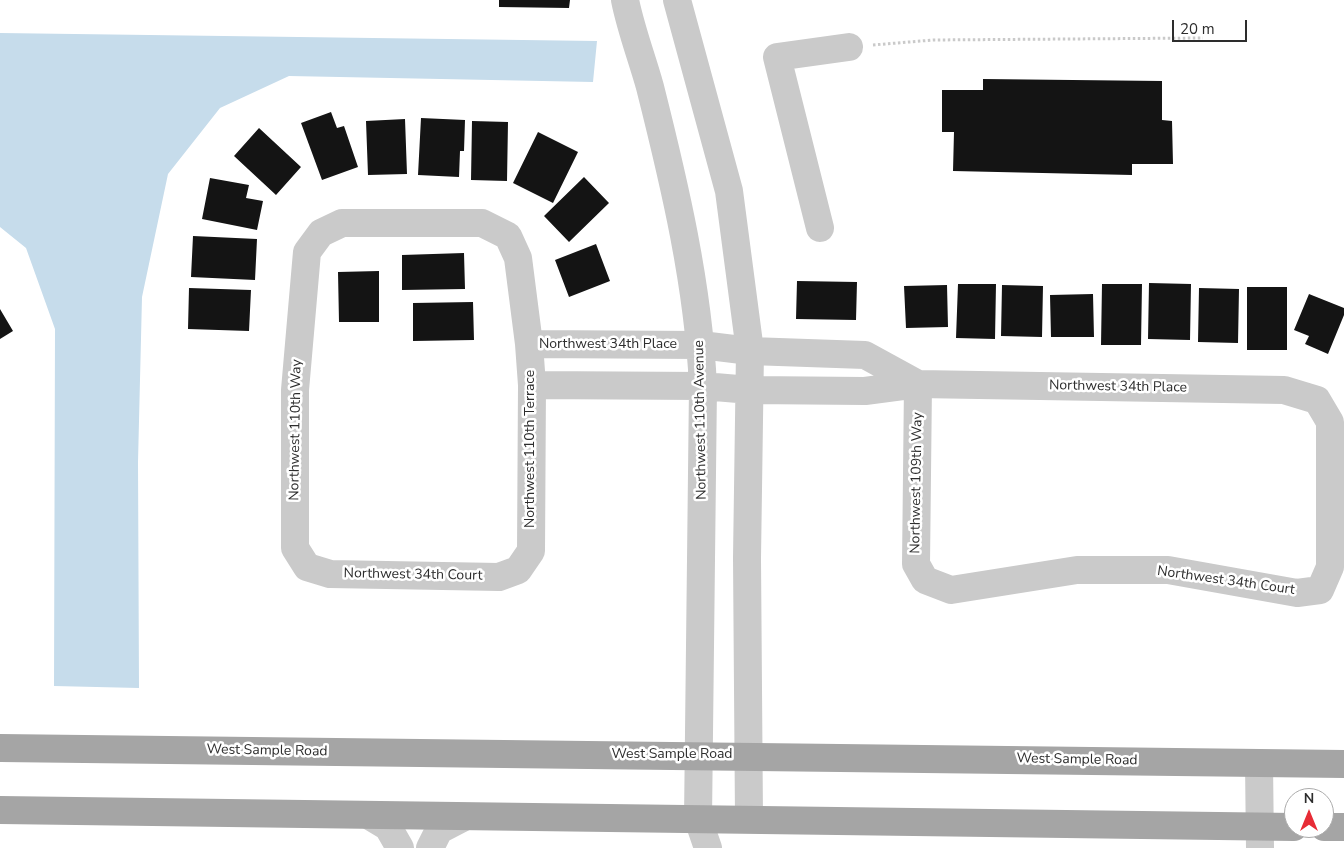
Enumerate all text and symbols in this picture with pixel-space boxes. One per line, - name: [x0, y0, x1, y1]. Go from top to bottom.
- scale bar: [1174, 10, 1249, 42]
- text: 20 m: [1180, 19, 1215, 39]
- street label: Northwest 34th Place: [539, 337, 677, 353]
- street label: Northwest 110th Avenue: [691, 340, 711, 500]
- street label: Northwest 110th Way: [286, 359, 306, 501]
- street label: Northwest 110th Terrace: [523, 370, 539, 528]
- street label: Northwest 34th Place: [1049, 377, 1187, 397]
- street label: Northwest 109th Way: [907, 412, 927, 554]
- street label: Northwest 34th Court: [1156, 563, 1296, 599]
- street label: Northwest 34th Court: [344, 565, 482, 585]
- street label: West Sample Road: [206, 742, 328, 760]
- street label: West Sample Road: [611, 747, 733, 763]
- street label: West Sample Road: [1016, 751, 1138, 769]
- north arrow: [1284, 788, 1334, 838]
- text: N: [1304, 789, 1314, 808]

